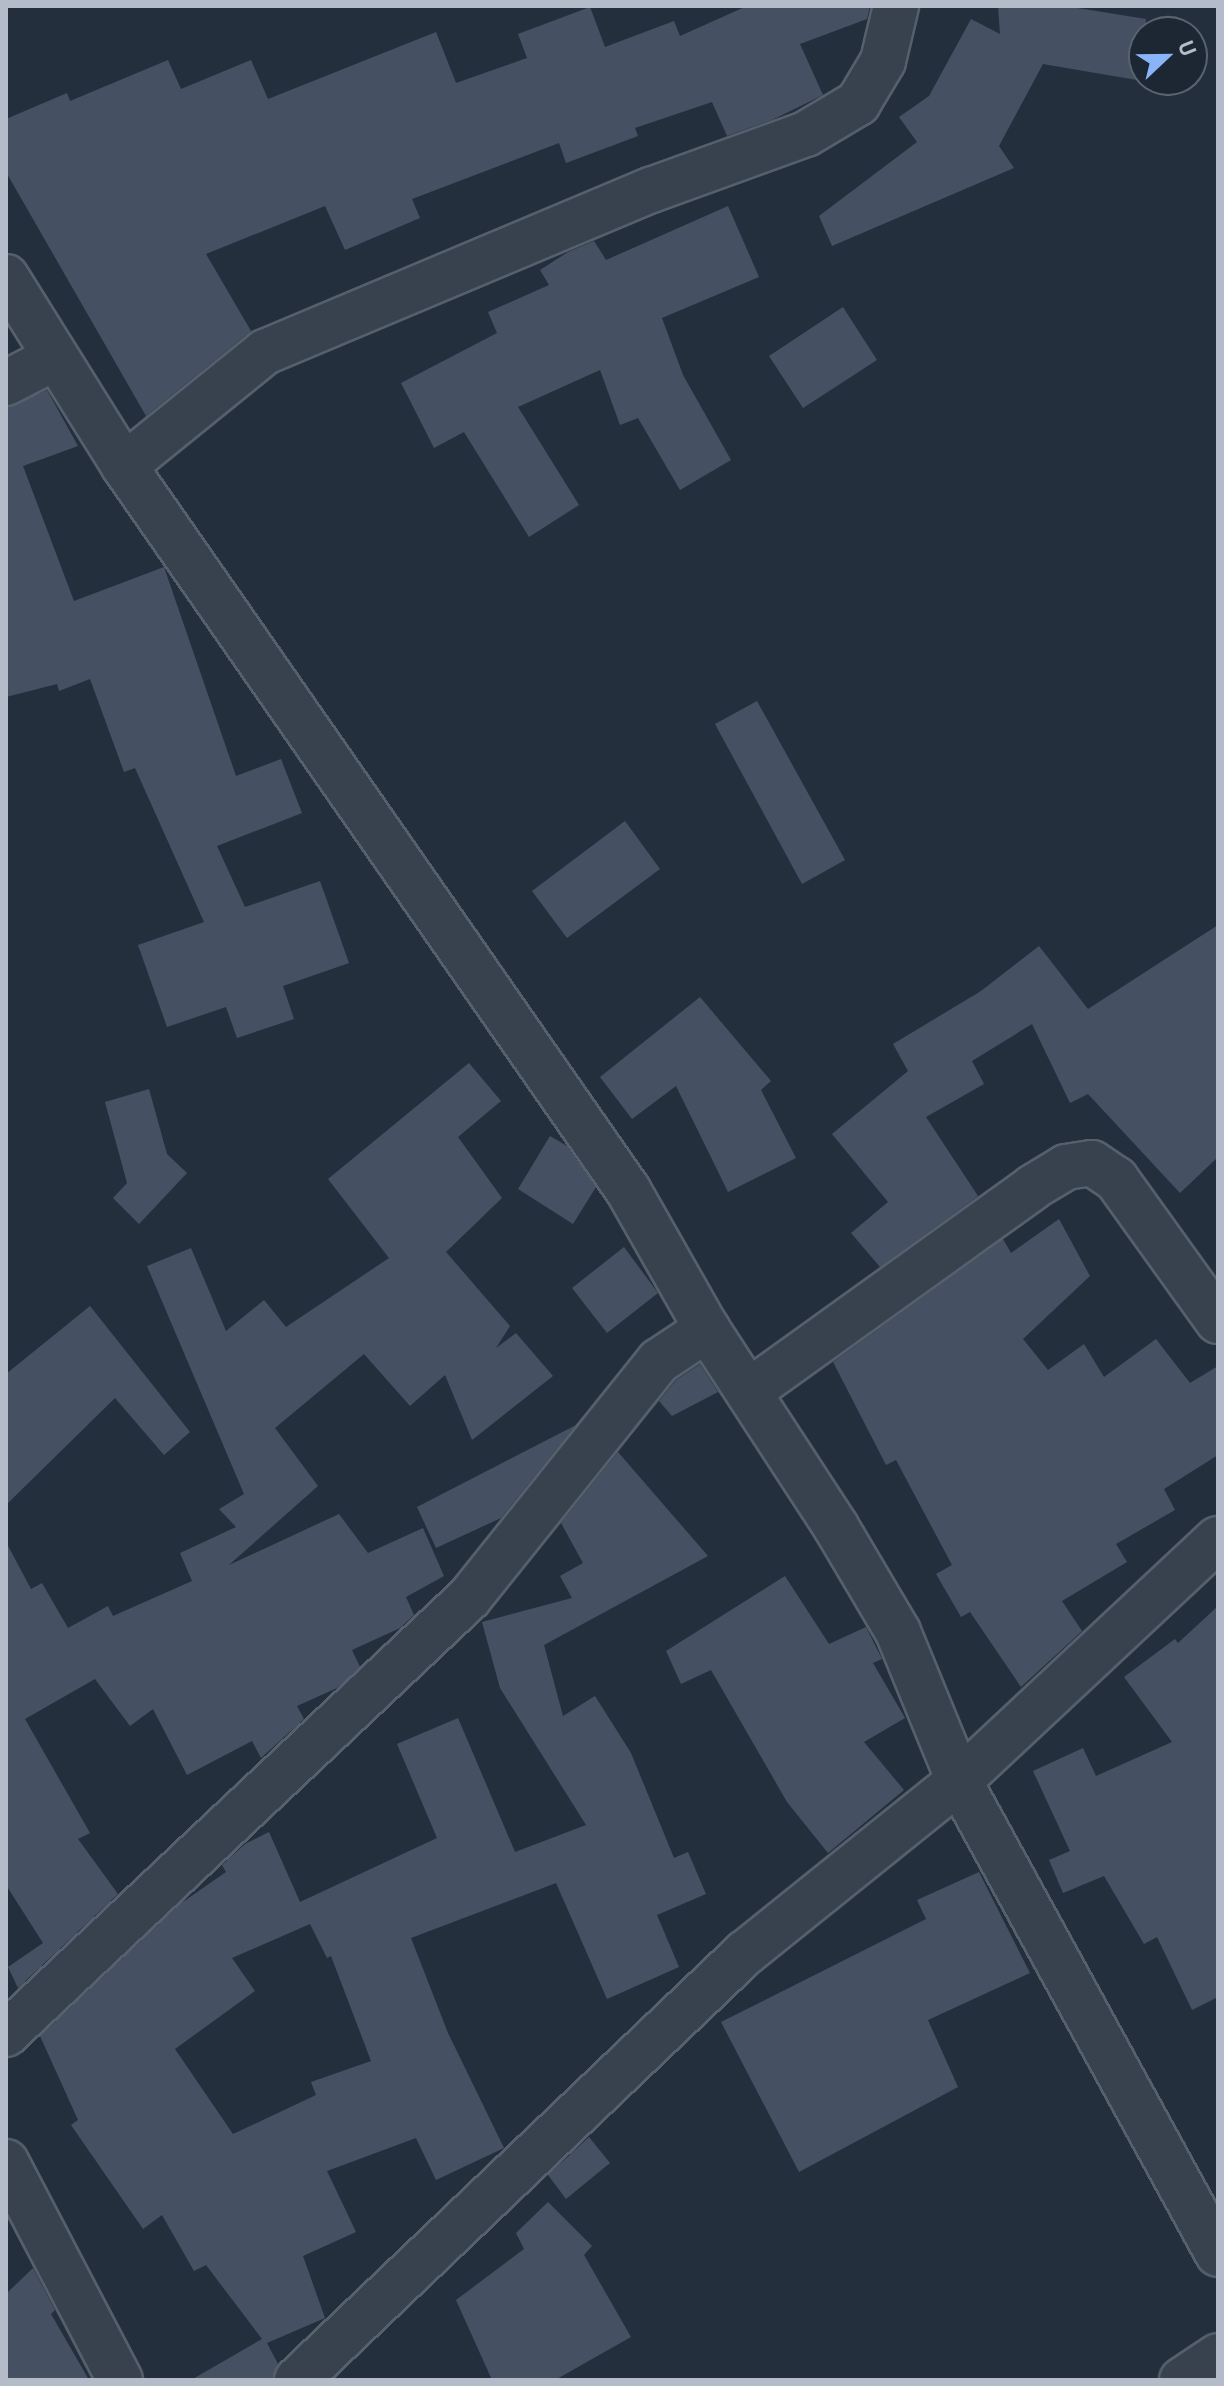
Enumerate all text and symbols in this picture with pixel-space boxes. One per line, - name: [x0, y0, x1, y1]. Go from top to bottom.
- north arrow: [1128, 16, 1208, 96]
- text: U: [1174, 36, 1203, 59]

